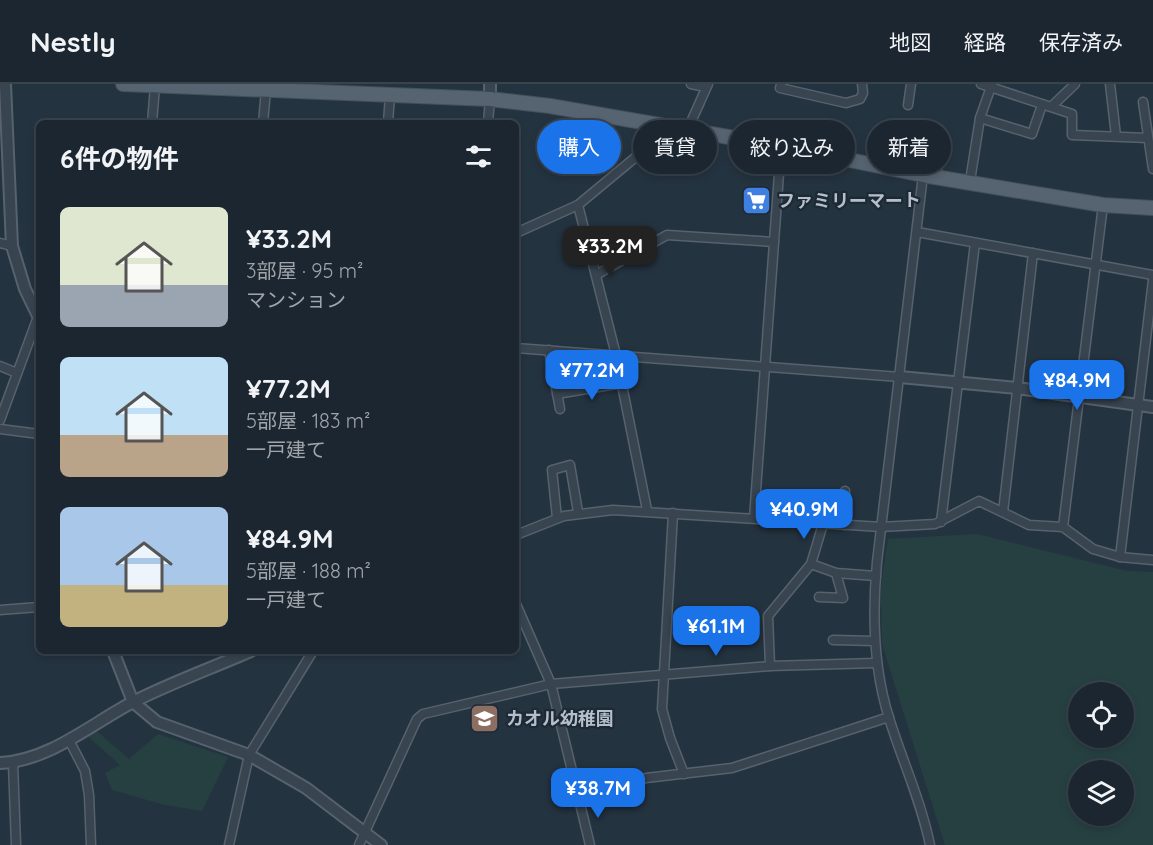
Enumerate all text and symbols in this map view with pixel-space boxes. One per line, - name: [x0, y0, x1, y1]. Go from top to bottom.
- text: Nestly: [30, 24, 116, 59]
- text: 地図: [889, 29, 931, 55]
- text: 経路: [964, 29, 1006, 55]
- text: 保存済み: [1039, 29, 1123, 55]
- chip: 購入: [537, 120, 621, 174]
- chip: 賃貸: [633, 120, 717, 174]
- chip: 絞り込み: [729, 120, 855, 174]
- chip: 新着: [867, 120, 951, 174]
- icon: filters: [462, 140, 495, 173]
- text: 6件の物件: [60, 142, 178, 175]
- supermarket icon: ファミリーマート: [740, 184, 772, 216]
- place label: ファミリーマート: [777, 189, 921, 212]
- text: ¥33.2M: [246, 222, 332, 255]
- pin: ¥33.2M: [561, 226, 659, 277]
- icon: home: [108, 231, 180, 303]
- text: ¥33.2M: [577, 233, 643, 258]
- text: 3部屋 · 95 m²: [246, 258, 363, 283]
- text: マンション: [246, 287, 346, 312]
- pin: ¥77.2M: [543, 350, 641, 401]
- text: ¥77.2M: [559, 357, 625, 382]
- pin: ¥84.9M: [1028, 360, 1126, 411]
- text: ¥84.9M: [1043, 367, 1111, 392]
- text: ¥77.2M: [246, 372, 331, 405]
- icon: home: [108, 381, 180, 453]
- text: 5部屋 · 183 m²: [246, 408, 370, 433]
- text: 一戸建て: [246, 437, 326, 462]
- pin: ¥40.9M: [755, 489, 853, 540]
- text: ¥40.9M: [770, 496, 838, 521]
- text: ¥84.9M: [246, 522, 334, 555]
- icon: home: [108, 531, 180, 603]
- text: 5部屋 · 188 m²: [246, 558, 371, 583]
- text: 一戸建て: [246, 587, 326, 612]
- pin: ¥61.1M: [667, 606, 765, 657]
- text: ¥61.1M: [687, 613, 745, 638]
- map controls: [1068, 682, 1134, 826]
- button: locate: [1068, 682, 1134, 748]
- school or university icon: カオル幼稚園: [469, 702, 501, 734]
- place label: カオル幼稚園: [506, 707, 614, 730]
- button: layers: [1068, 760, 1134, 826]
- pin: ¥38.7M: [549, 768, 647, 819]
- text: ¥38.7M: [565, 775, 631, 800]

